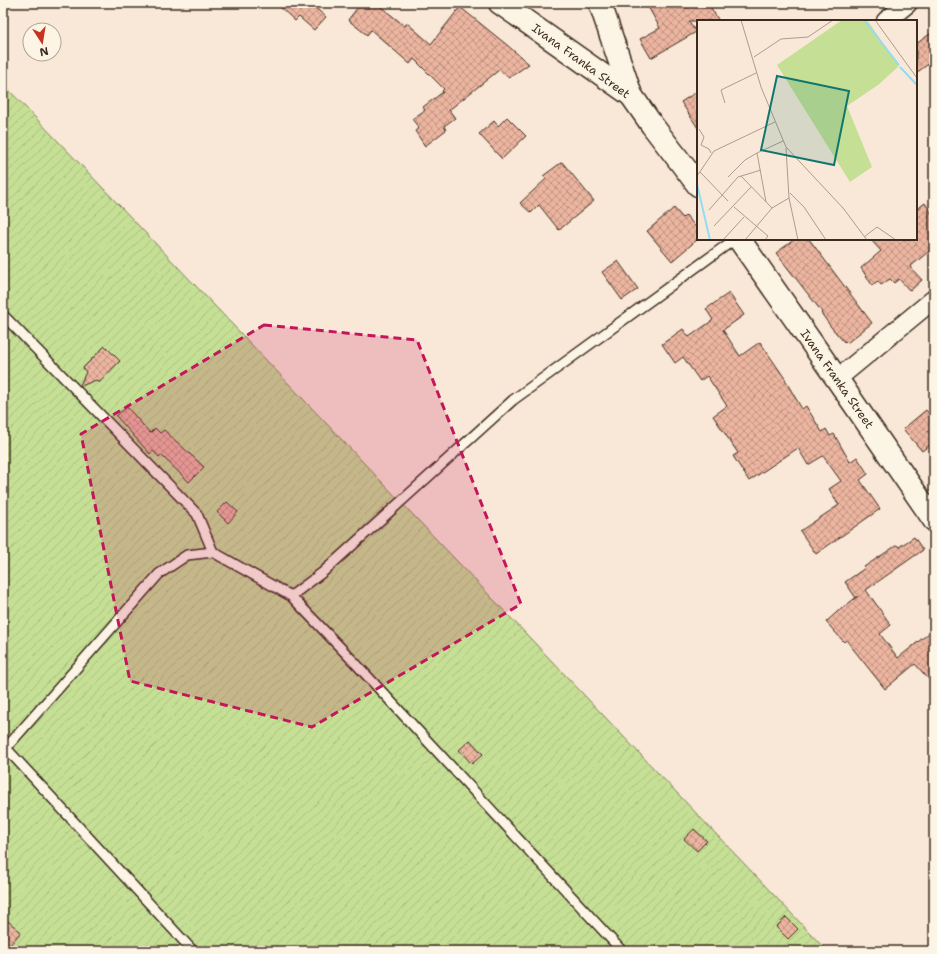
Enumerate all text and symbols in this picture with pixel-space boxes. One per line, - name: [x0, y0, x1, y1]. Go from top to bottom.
- street label: Ivana Franka Street: [529, 20, 633, 102]
- inset map: [697, 20, 917, 240]
- north arrow: [22, 22, 62, 62]
- text: N: [38, 43, 50, 60]
- street label: Ivana Franka Street: [797, 326, 877, 432]

